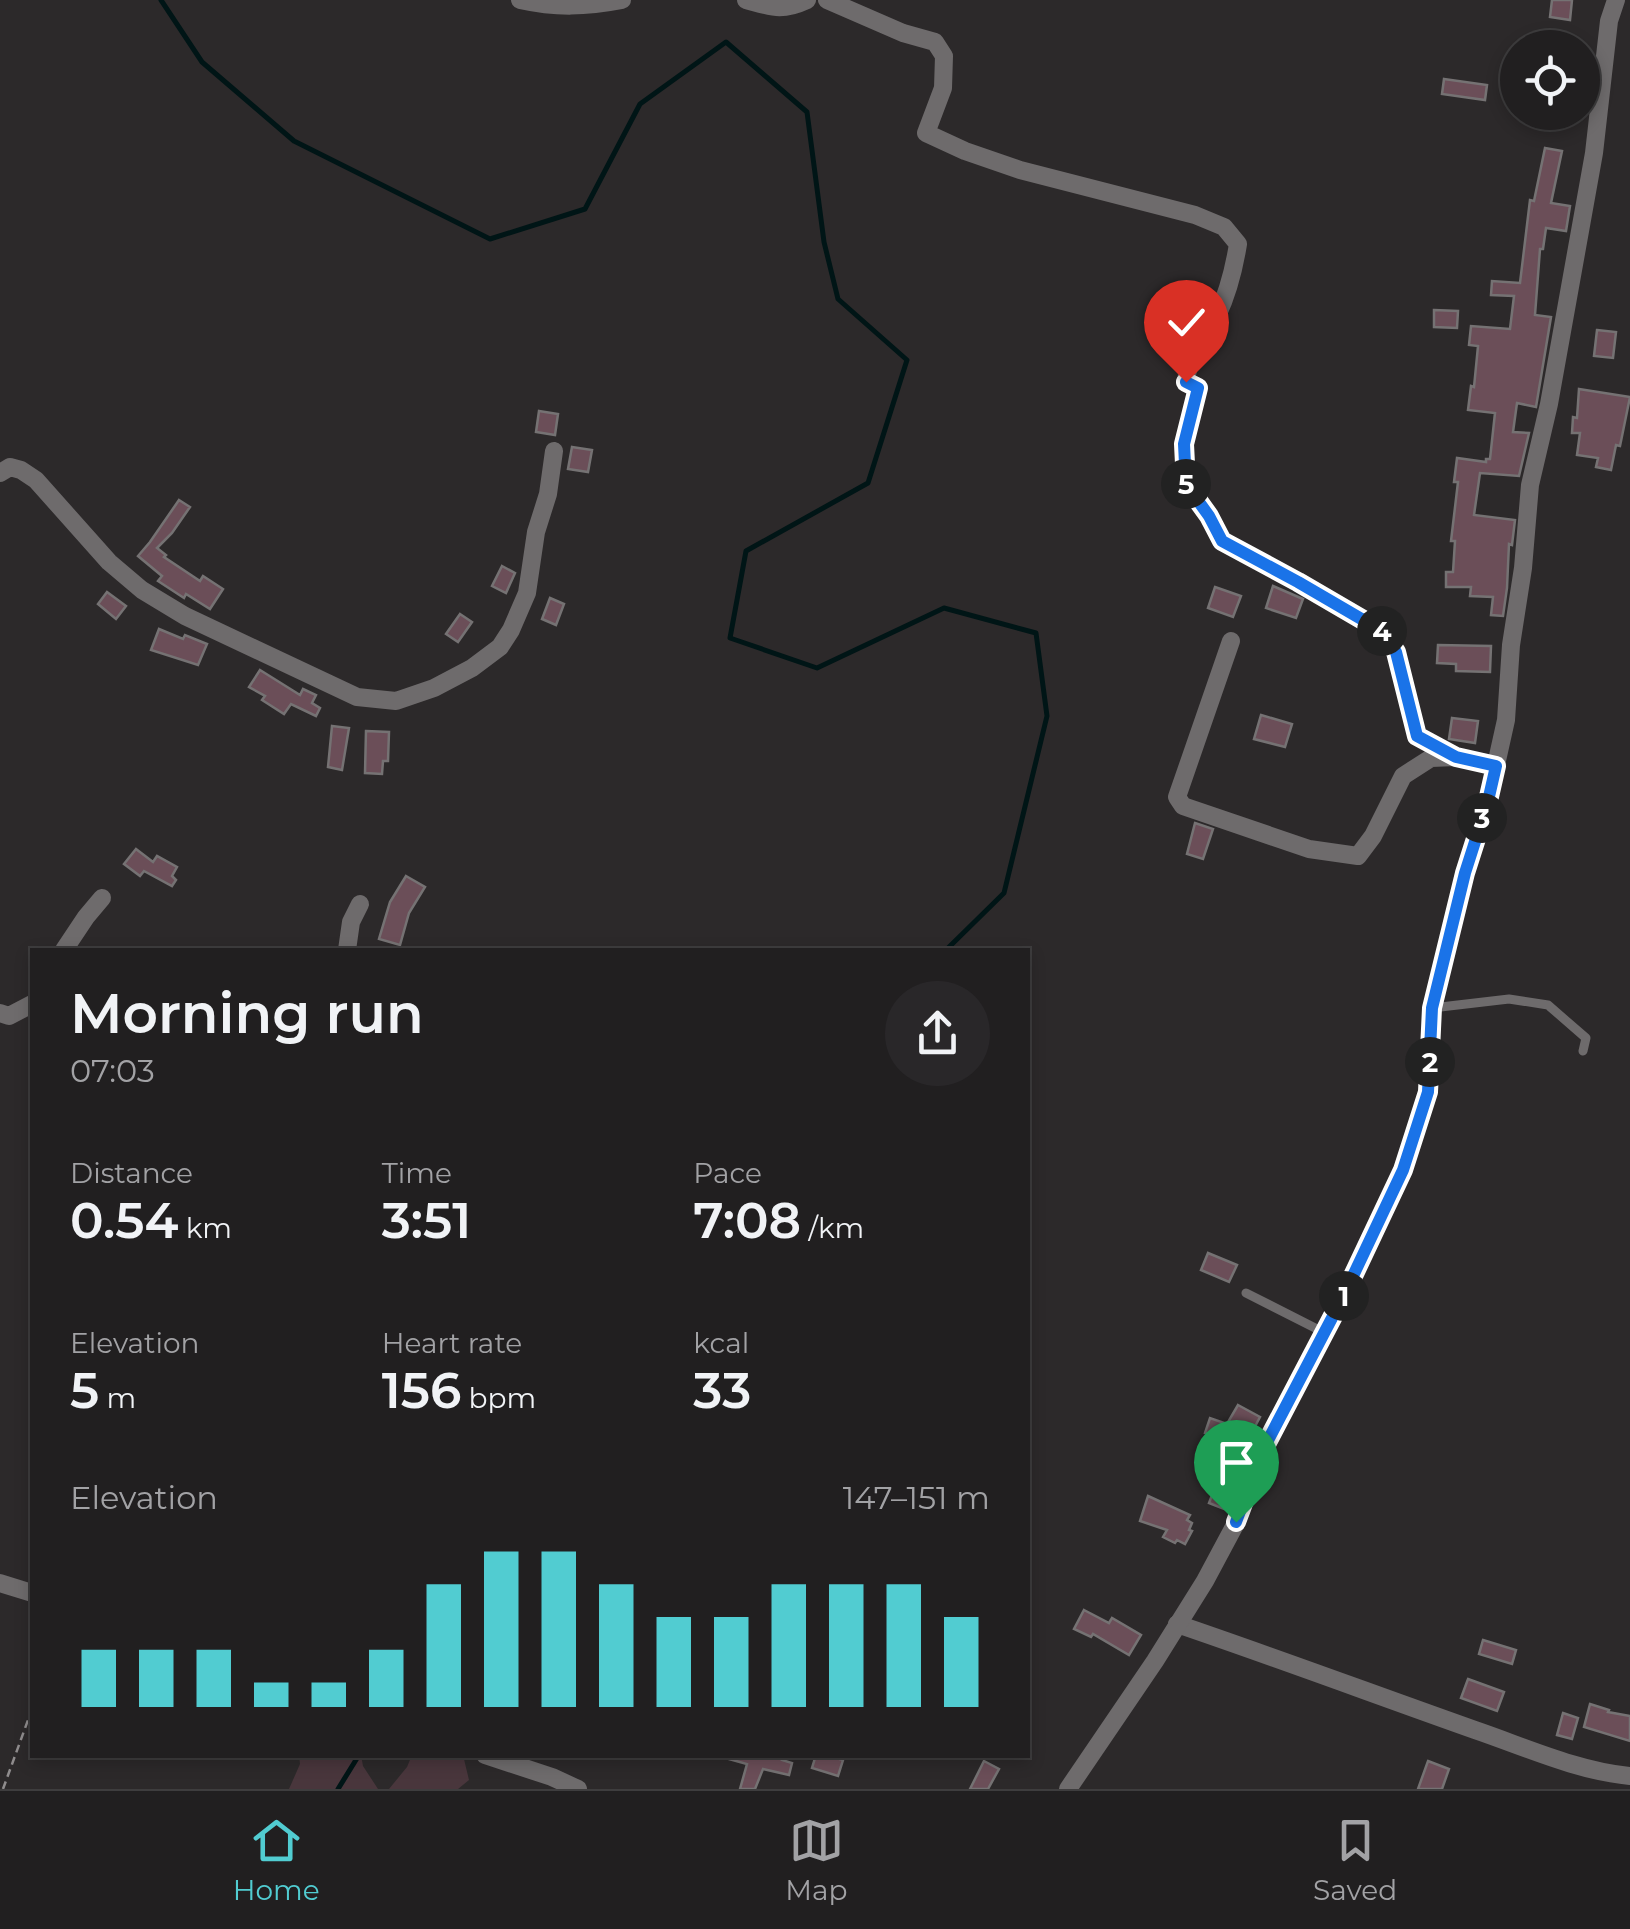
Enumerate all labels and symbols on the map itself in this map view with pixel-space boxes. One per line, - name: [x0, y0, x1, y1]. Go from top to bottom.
- pin: [1144, 280, 1229, 383]
- pin: 5: [1161, 459, 1211, 509]
- pin: 4: [1357, 606, 1407, 656]
- pin: 3: [1457, 793, 1507, 843]
- pin: 2: [1405, 1037, 1455, 1087]
- pin: 1: [1319, 1271, 1369, 1321]
- pin: [1194, 1420, 1279, 1523]

